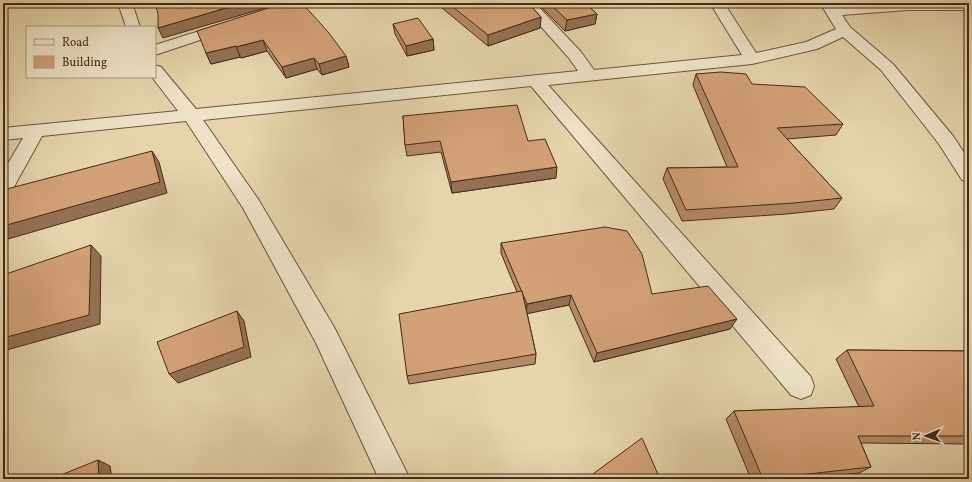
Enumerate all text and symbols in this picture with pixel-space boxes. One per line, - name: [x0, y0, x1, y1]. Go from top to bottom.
- legend: [26, 26, 156, 78]
- text: Road: [62, 35, 89, 51]
- text: Building: [62, 55, 107, 71]
- north arrow: [906, 416, 946, 456]
- text: N: [910, 432, 925, 441]

